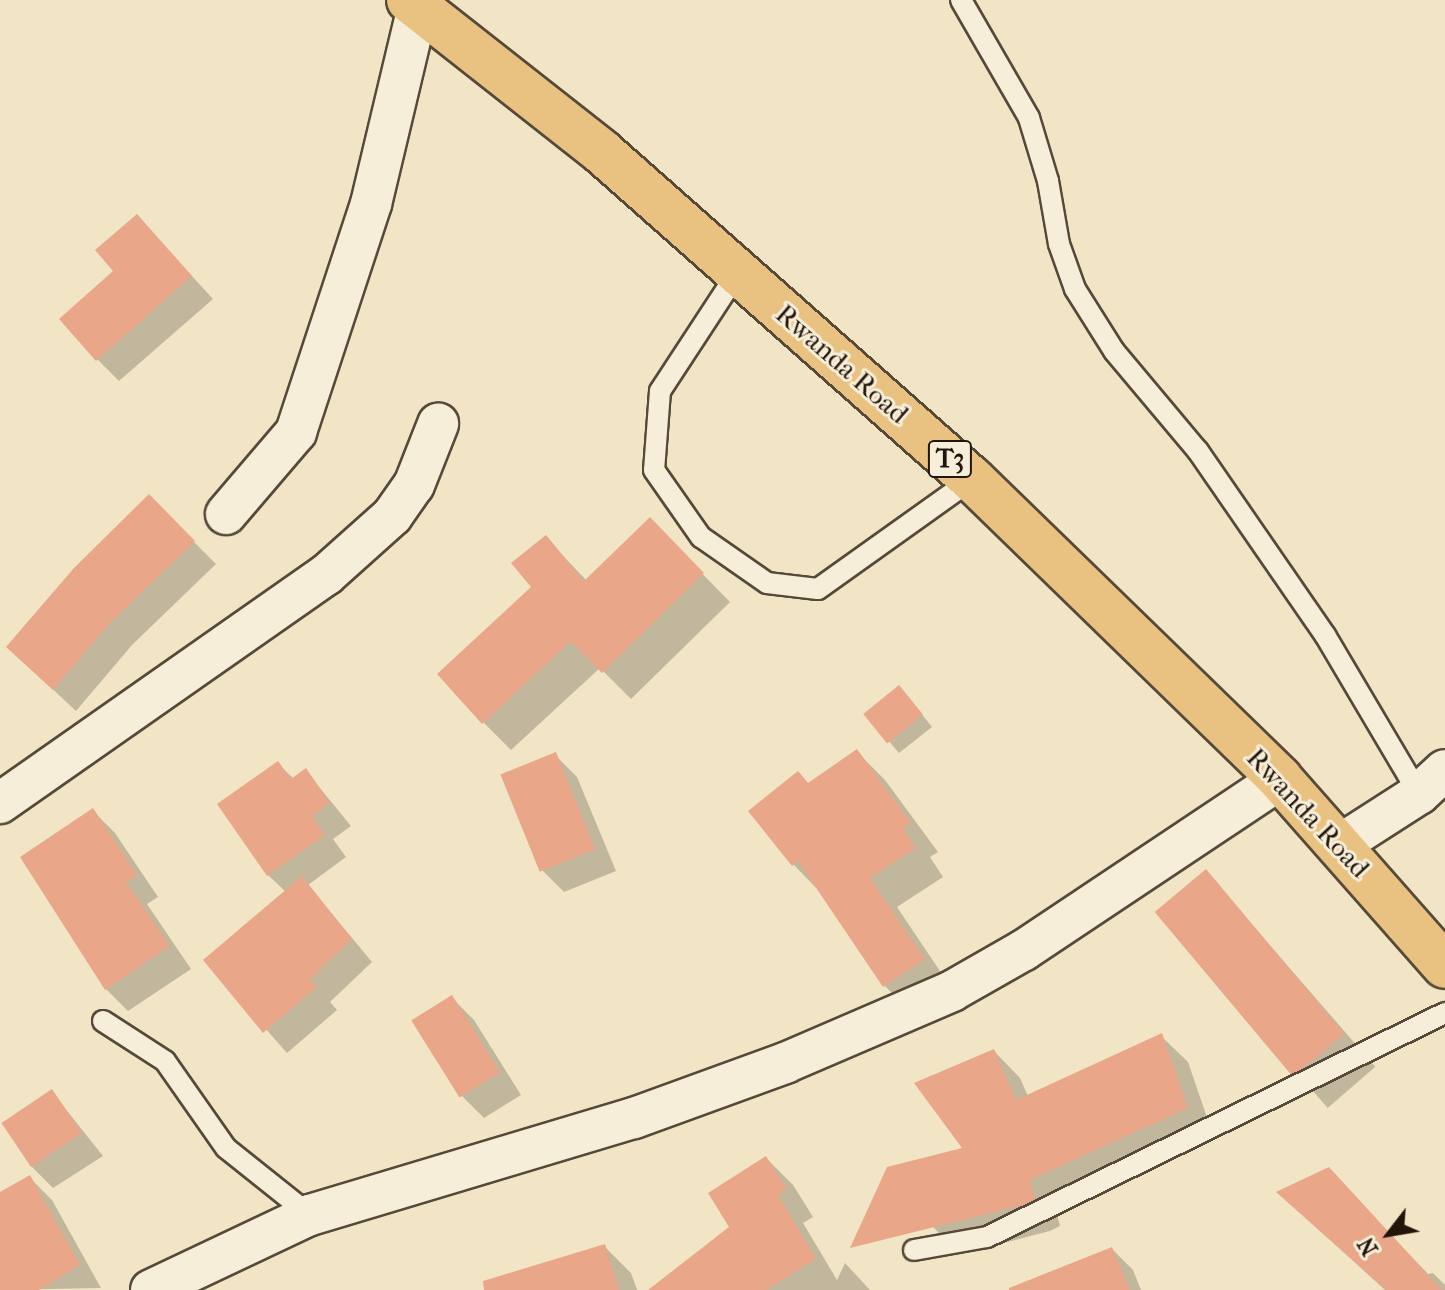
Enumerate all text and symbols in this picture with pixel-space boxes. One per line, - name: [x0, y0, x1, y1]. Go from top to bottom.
- street label: Rwanda Road: [769, 297, 915, 431]
- road number: T3: [926, 437, 974, 481]
- street label: Rwanda Road: [1239, 741, 1377, 885]
- north arrow: [1349, 1194, 1429, 1274]
- text: N: [1353, 1233, 1384, 1260]

